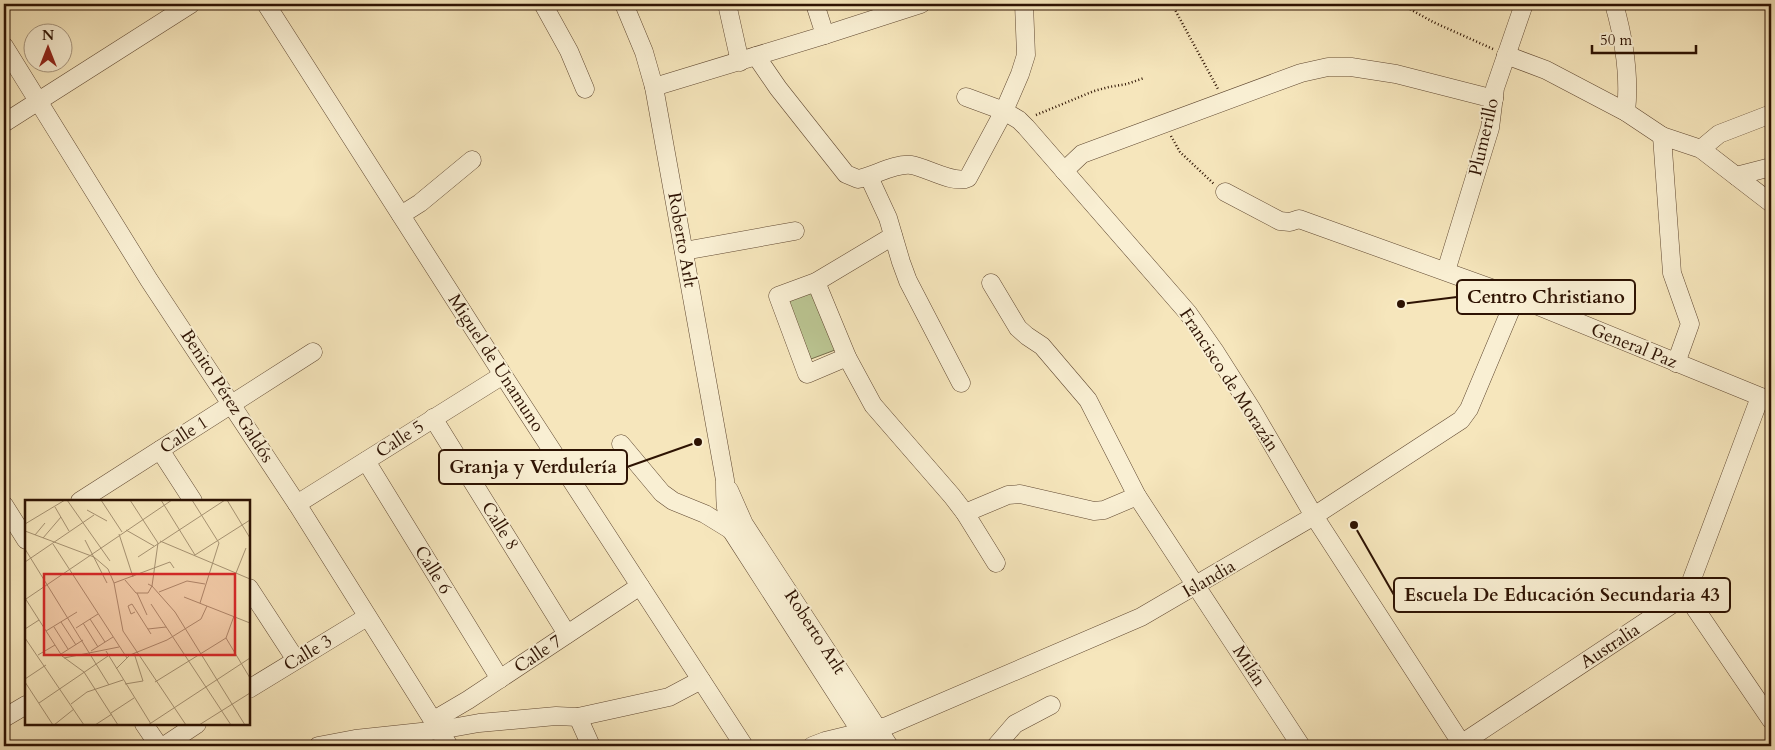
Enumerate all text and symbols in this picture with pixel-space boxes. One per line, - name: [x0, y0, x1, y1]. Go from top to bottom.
- north arrow: [22, 22, 72, 72]
- scale bar: [1592, 22, 1696, 54]
- text: N: [42, 26, 54, 45]
- text: 50 m: [1600, 30, 1632, 50]
- street label: Plumerillo: [1463, 95, 1505, 178]
- street label: Roberto Arlt: [661, 190, 703, 290]
- callout: Centro Christiano: [1457, 280, 1635, 314]
- text: Centro Christiano: [1467, 284, 1625, 310]
- street label: Miguel de Unamuno: [442, 289, 550, 437]
- street label: Francisco de Morazán: [1173, 303, 1285, 457]
- street label: General Paz: [1587, 317, 1681, 375]
- street label: Benito Pérez Galdós: [174, 324, 280, 468]
- street label: Calle 1: [155, 410, 213, 460]
- street label: Calle 5: [371, 414, 429, 464]
- callout: Granja y Verdulería: [439, 450, 627, 484]
- text: Granja y Verdulería: [449, 454, 617, 480]
- street label: Calle 8: [475, 497, 525, 555]
- inset map: [25, 500, 250, 725]
- street label: Calle 6: [408, 541, 458, 599]
- street label: Islandia: [1178, 554, 1240, 604]
- callout: Escuela De Educación Secundaria 43: [1394, 578, 1730, 612]
- text: Escuela De Educación Secundaria 43: [1404, 582, 1720, 608]
- street label: Roberto Arlt: [778, 585, 852, 680]
- street label: Australia: [1575, 617, 1645, 674]
- street label: Calle 3: [279, 629, 337, 677]
- street label: Calle 7: [509, 629, 567, 679]
- street label: Milán: [1226, 640, 1272, 692]

